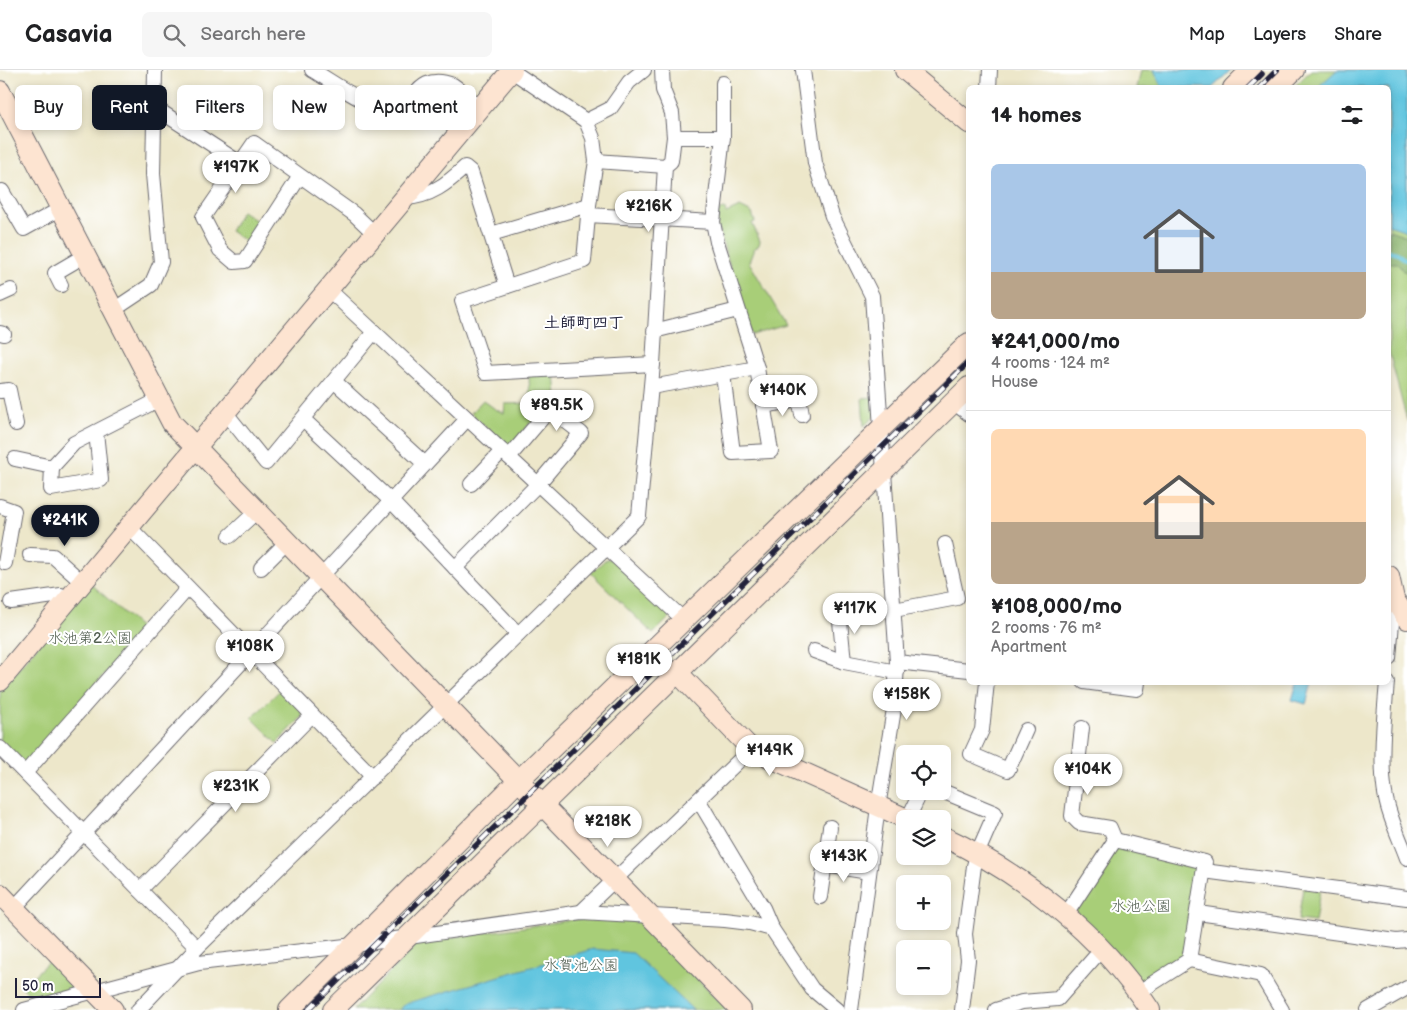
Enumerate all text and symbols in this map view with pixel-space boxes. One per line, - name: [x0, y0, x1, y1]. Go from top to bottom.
- search box: [142, 12, 492, 57]
- text: Casavia: [25, 20, 112, 49]
- icon: search: [160, 21, 188, 49]
- text: Search here: [200, 23, 306, 46]
- text: Map: [1189, 24, 1225, 45]
- text: Layers: [1253, 24, 1306, 45]
- text: Share: [1334, 24, 1382, 45]
- chip: Buy: [15, 85, 82, 130]
- chip: Rent: [92, 85, 167, 130]
- chip: Filters: [177, 85, 263, 130]
- chip: New: [273, 85, 345, 130]
- chip: Apartment: [355, 85, 476, 130]
- icon: filters: [1338, 101, 1366, 129]
- text: 14 homes: [991, 103, 1082, 128]
- pin: ¥197K: [201, 152, 271, 194]
- text: ¥197K: [213, 158, 259, 177]
- pin: ¥216K: [614, 190, 684, 233]
- icon: home: [1134, 196, 1224, 286]
- text: ¥216K: [626, 197, 672, 216]
- district label: 土師町四丁: [544, 314, 624, 333]
- text: ¥241,000/mo: [991, 329, 1120, 354]
- text: 4 rooms · 124 m²: [991, 354, 1110, 373]
- text: House: [991, 373, 1038, 392]
- pin: ¥140K: [748, 374, 818, 417]
- text: ¥140K: [760, 381, 806, 400]
- pin: ¥89.5K: [516, 390, 598, 432]
- text: ¥89.5K: [531, 396, 583, 415]
- icon: home: [1134, 462, 1224, 552]
- pin: ¥241K: [30, 504, 100, 547]
- text: ¥241K: [42, 511, 88, 530]
- pin: ¥117K: [820, 592, 890, 635]
- text: ¥108,000/mo: [991, 594, 1122, 619]
- text: ¥117K: [833, 599, 877, 618]
- text: 2 rooms · 76 m²: [991, 619, 1102, 638]
- park label: 水池第2公園: [48, 629, 132, 648]
- pin: ¥108K: [215, 630, 285, 673]
- text: ¥108K: [226, 637, 274, 656]
- text: Apartment: [991, 638, 1067, 657]
- pin: ¥181K: [604, 644, 674, 686]
- text: ¥181K: [617, 650, 661, 669]
- pin: ¥158K: [872, 678, 942, 721]
- text: ¥158K: [884, 685, 930, 704]
- pin: ¥149K: [735, 734, 805, 777]
- text: ¥149K: [747, 741, 793, 760]
- map controls: [896, 745, 951, 995]
- button: locate: [896, 745, 951, 800]
- pin: ¥104K: [1053, 754, 1123, 796]
- text: ¥104K: [1065, 760, 1111, 779]
- pin: ¥231K: [201, 770, 271, 813]
- text: ¥231K: [213, 777, 259, 796]
- pin: ¥218K: [573, 806, 643, 848]
- button: layers: [896, 810, 951, 865]
- text: ¥218K: [585, 812, 631, 831]
- pin: ¥143K: [809, 840, 879, 883]
- text: ¥143K: [821, 847, 867, 866]
- button: +: [896, 875, 951, 930]
- park label: 水池公園: [1111, 897, 1171, 916]
- button: −: [896, 940, 951, 995]
- park label: 水賀池公園: [543, 956, 619, 975]
- scale bar: [15, 975, 101, 998]
- text: 50 m: [22, 978, 54, 995]

